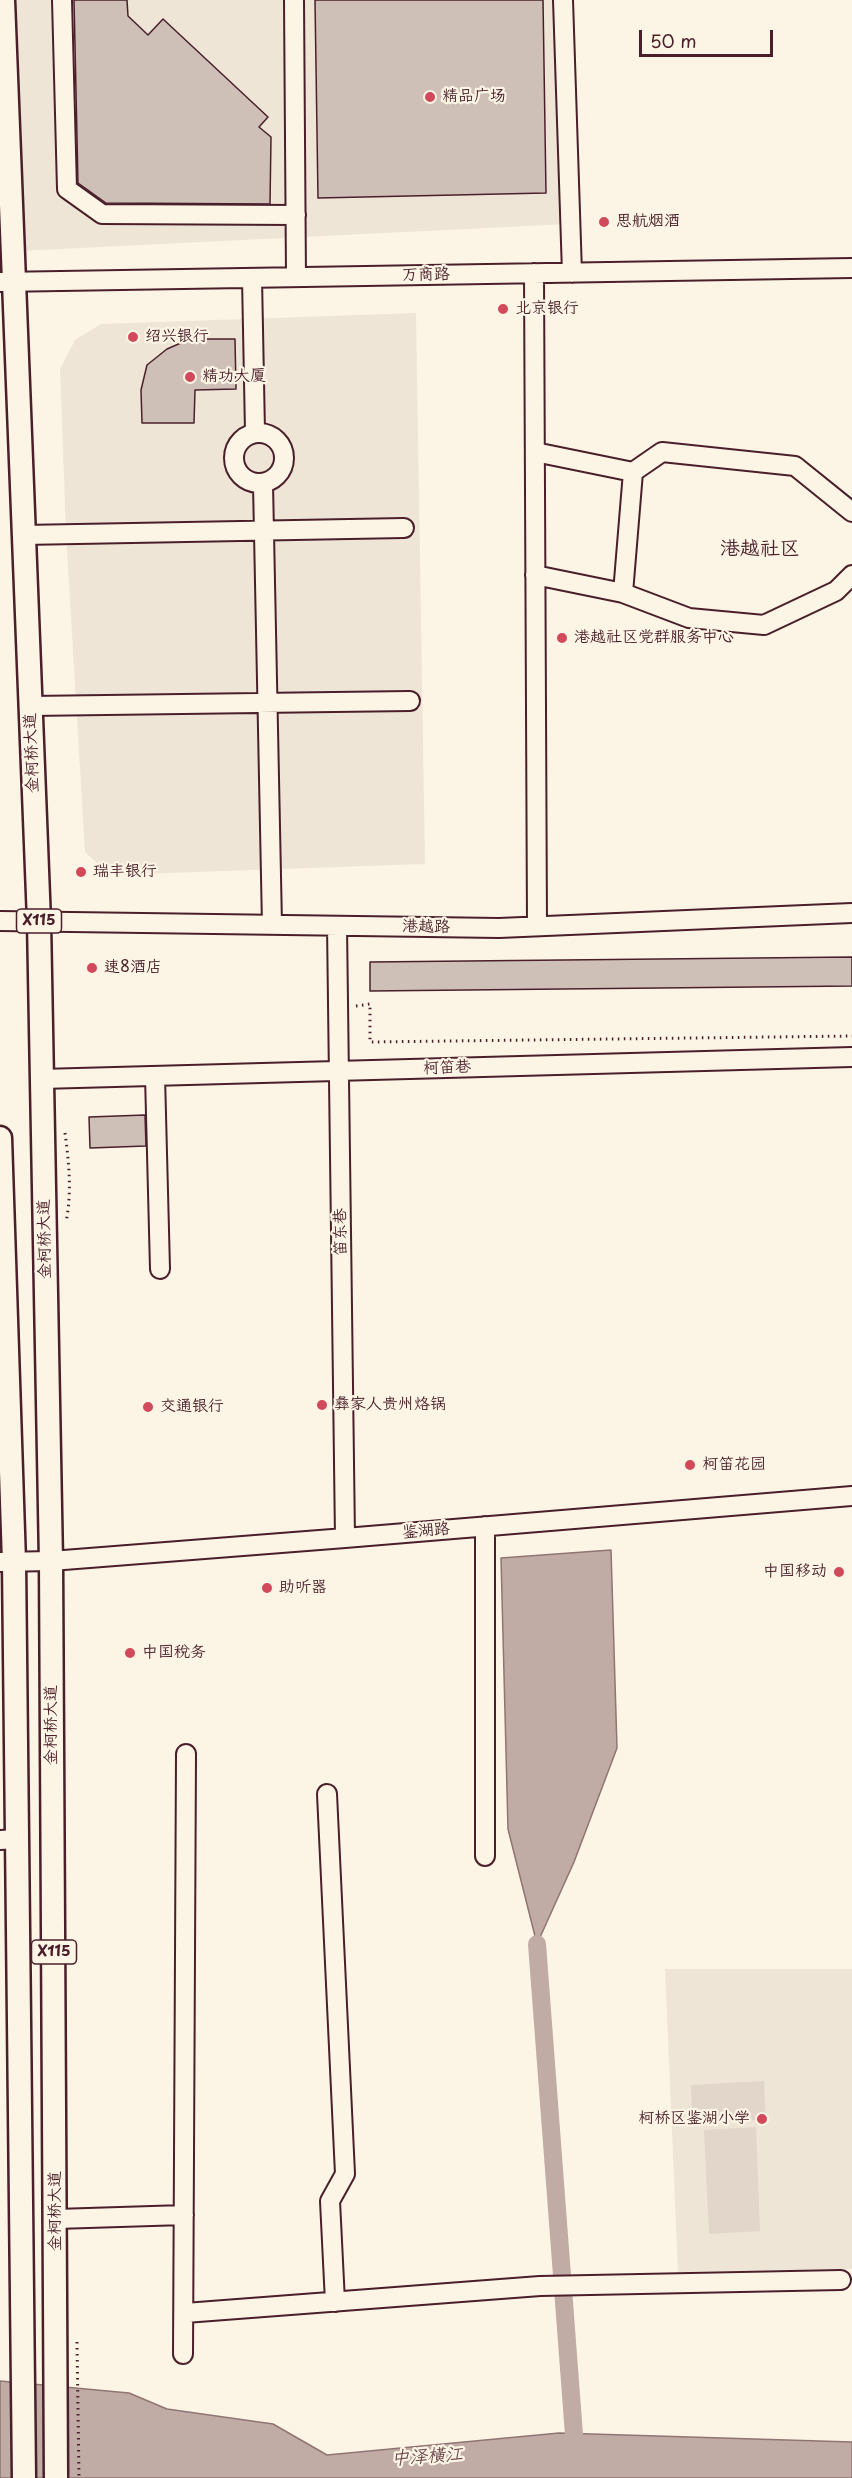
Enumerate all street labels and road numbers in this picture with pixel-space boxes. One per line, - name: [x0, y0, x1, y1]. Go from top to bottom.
- street label: 万商路: [402, 265, 450, 285]
- street label: 金柯桥大道: [21, 713, 43, 793]
- road number: X115: [16, 909, 62, 933]
- street label: 港越路: [402, 917, 450, 937]
- street label: 柯笛巷: [423, 1058, 471, 1078]
- street label: 金柯桥大道: [35, 1199, 55, 1279]
- street label: 笛东巷: [331, 1208, 351, 1256]
- street label: 鉴湖路: [401, 1519, 451, 1543]
- street label: 金柯桥大道: [42, 1685, 62, 1765]
- road number: X115: [32, 1940, 76, 1964]
- street label: 金柯桥大道: [46, 2171, 66, 2251]

